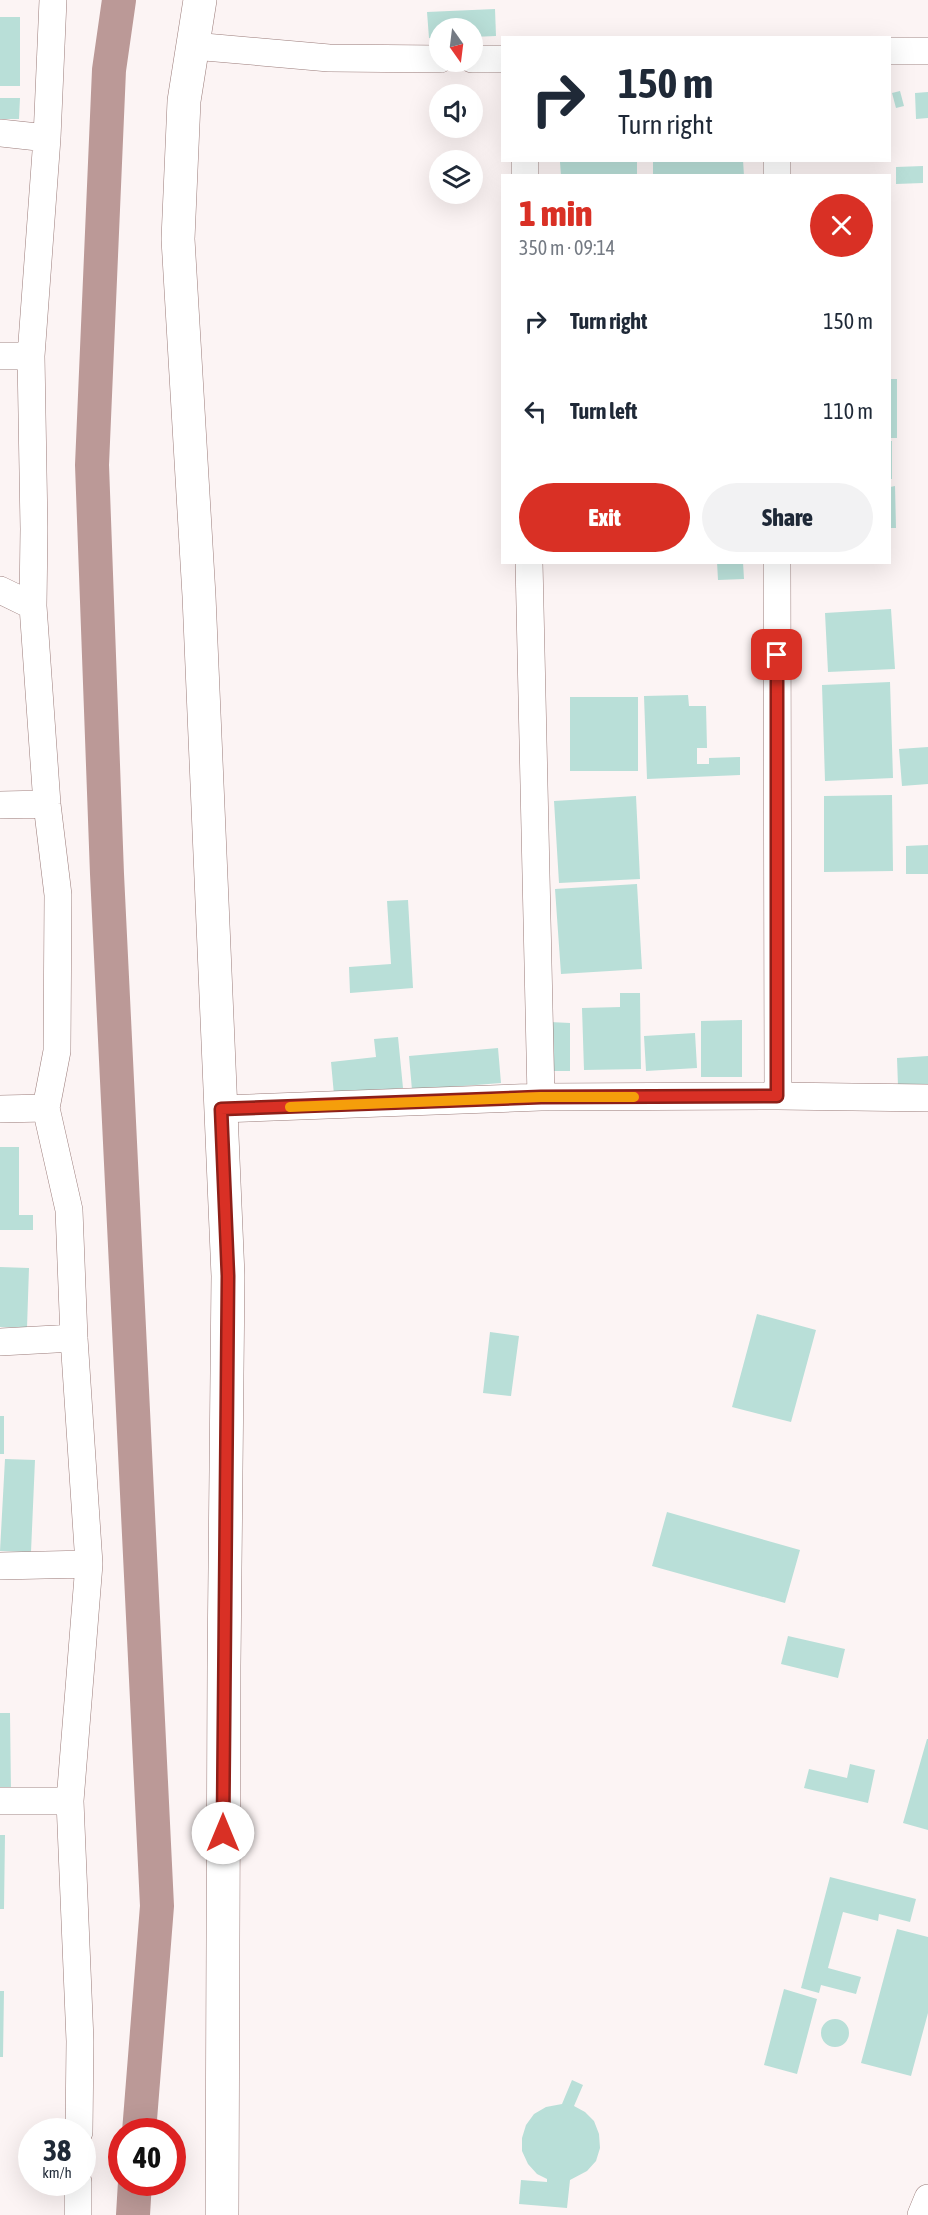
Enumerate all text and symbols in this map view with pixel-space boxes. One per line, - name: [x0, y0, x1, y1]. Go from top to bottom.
- north arrow: [429, 18, 483, 72]
- map controls: [429, 18, 483, 204]
- text: 150 m: [618, 59, 713, 107]
- icon: right: [519, 60, 597, 138]
- button: sound: [429, 84, 483, 138]
- text: Turn right: [618, 109, 713, 140]
- button: layers: [429, 150, 483, 204]
- text: 1 min: [519, 192, 593, 234]
- button: close: [810, 194, 873, 257]
- text: 350 m · 09:14: [519, 236, 615, 259]
- icon: right: [519, 305, 552, 338]
- text: Turn right: [570, 308, 647, 334]
- text: 150 m: [823, 308, 873, 334]
- icon: left: [519, 395, 552, 428]
- text: Turn left: [570, 398, 637, 424]
- text: 110 m: [823, 398, 873, 424]
- button: Exit: [519, 483, 690, 552]
- button: Share: [702, 483, 873, 552]
- pin: [751, 629, 802, 680]
- icon: arrive: [760, 638, 793, 671]
- position arrow: [191, 1801, 255, 1865]
- speed limit sign: 40: [108, 2118, 186, 2196]
- text: 38: [43, 2133, 71, 2167]
- text: km/h: [42, 2164, 72, 2181]

